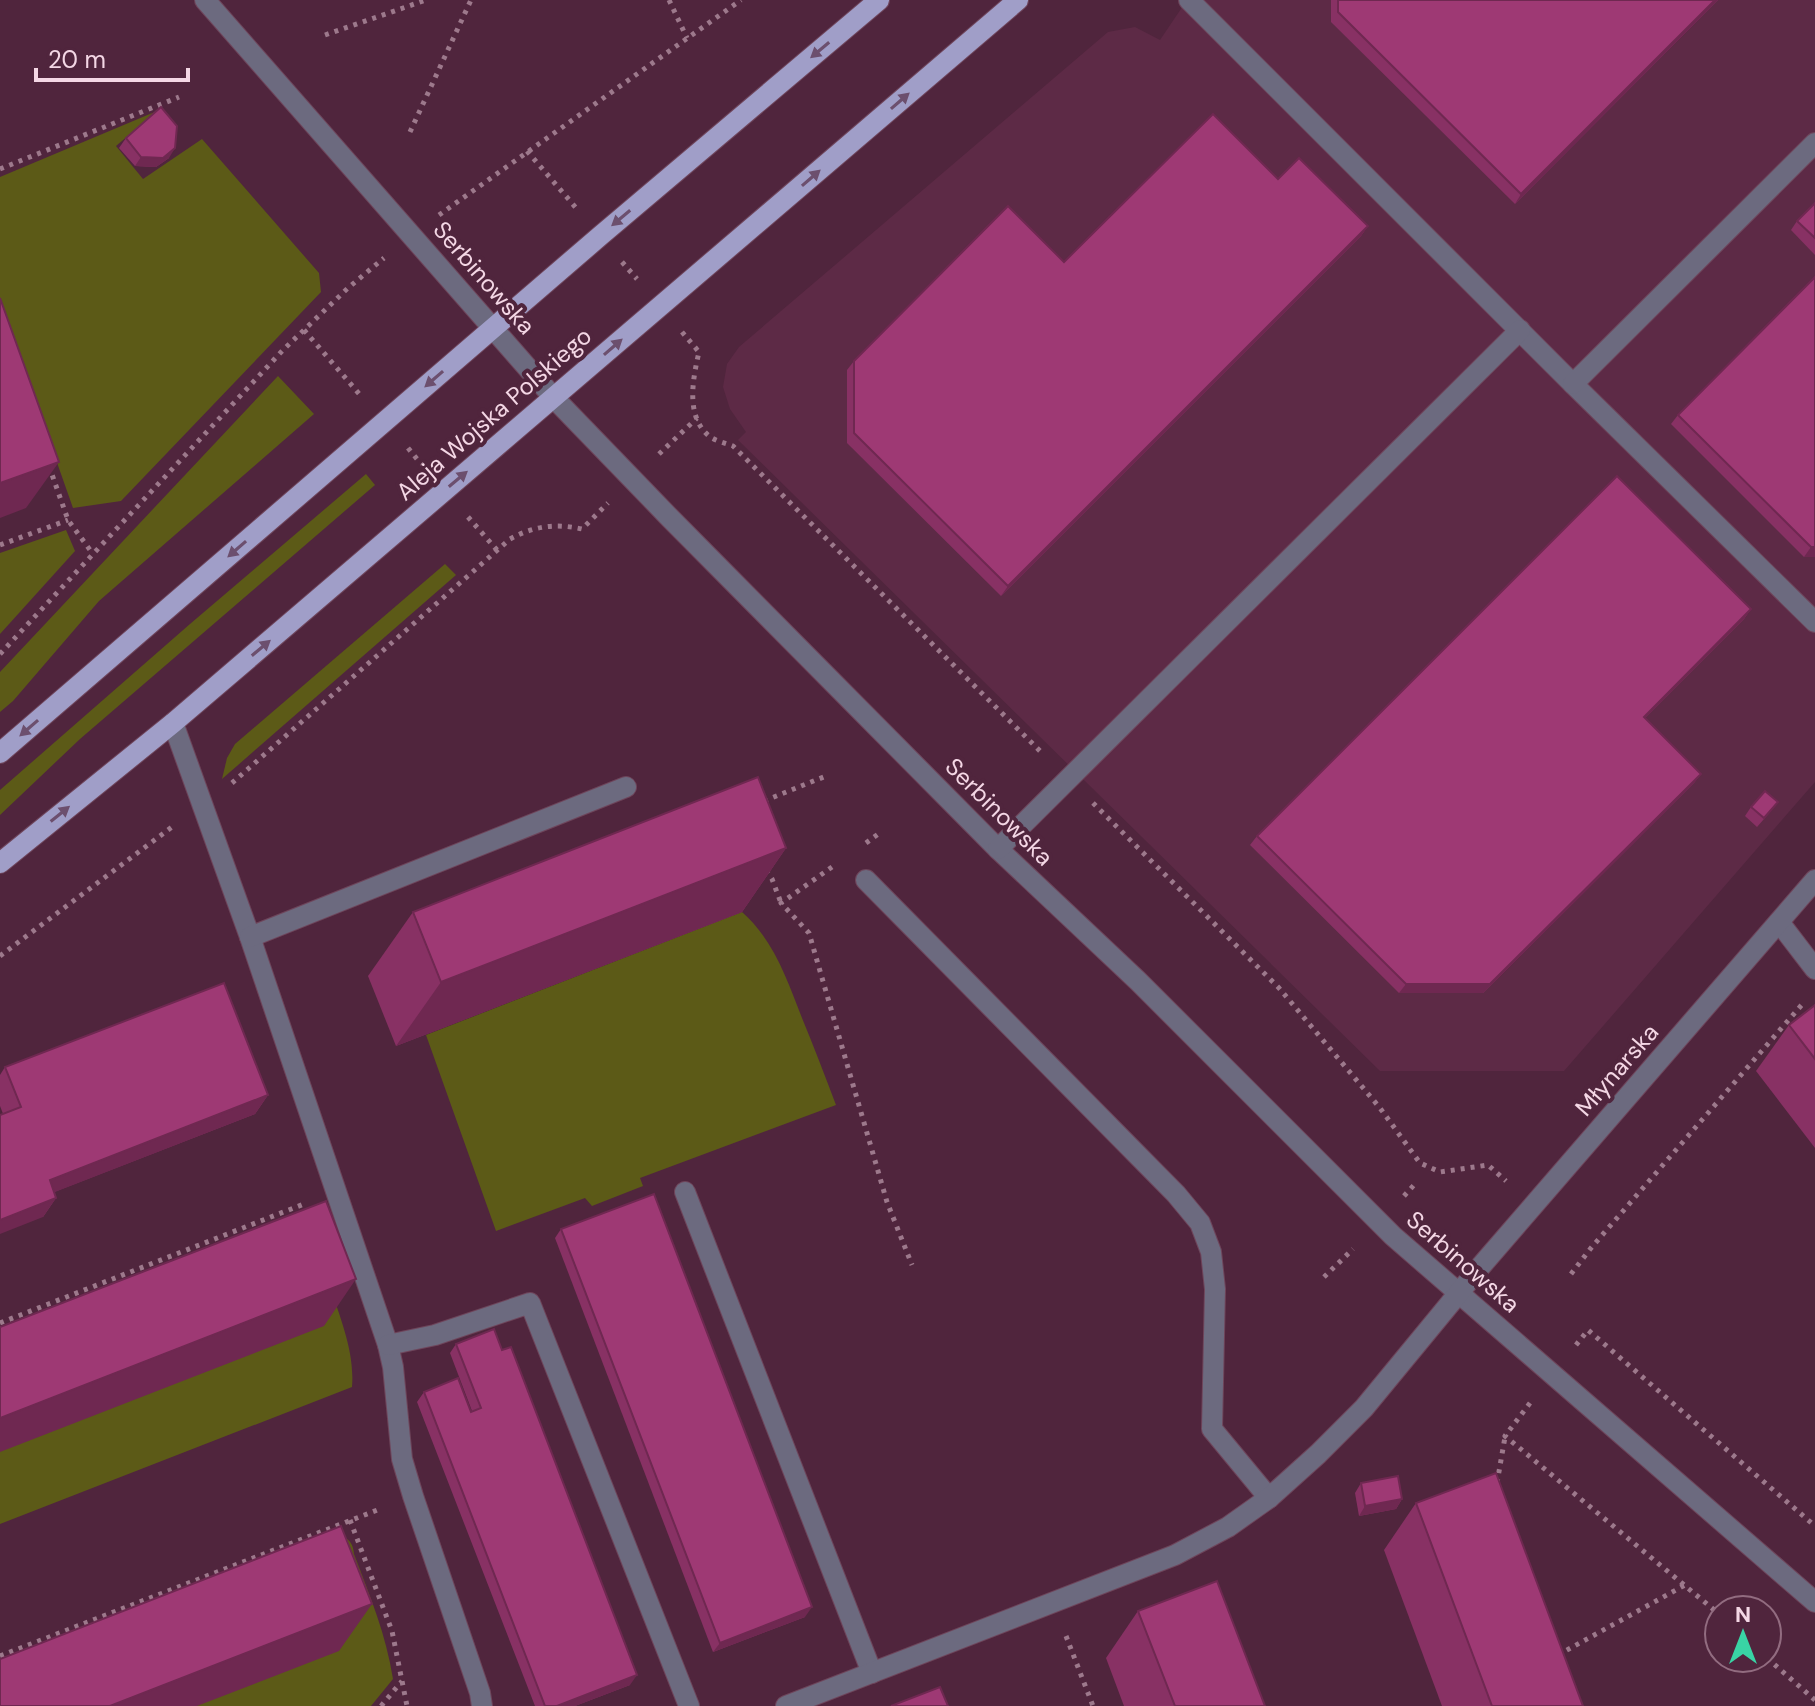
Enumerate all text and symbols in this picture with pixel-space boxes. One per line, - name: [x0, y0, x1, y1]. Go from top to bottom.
- scale bar: [36, 32, 188, 82]
- one-way arrow: [810, 41, 830, 58]
- text: 20 m: [48, 44, 106, 75]
- one-way arrow: [890, 93, 910, 110]
- one-way arrow: [800, 170, 820, 187]
- one-way arrow: [611, 209, 631, 226]
- street label: Serbinowska: [427, 215, 542, 341]
- street label: Aleja Wojska Polskiego: [389, 320, 598, 507]
- one-way arrow: [603, 339, 623, 356]
- one-way arrow: [425, 370, 445, 387]
- one-way arrow: [448, 471, 468, 488]
- one-way arrow: [228, 539, 247, 557]
- one-way arrow: [250, 640, 270, 657]
- one-way arrow: [19, 719, 39, 736]
- street label: Serbinowska: [939, 751, 1060, 872]
- one-way arrow: [50, 806, 70, 823]
- street label: Młynarska: [1568, 1017, 1665, 1122]
- street label: Serbinowska: [1400, 1204, 1526, 1319]
- north arrow: [1703, 1594, 1783, 1674]
- text: N: [1735, 1600, 1751, 1629]

